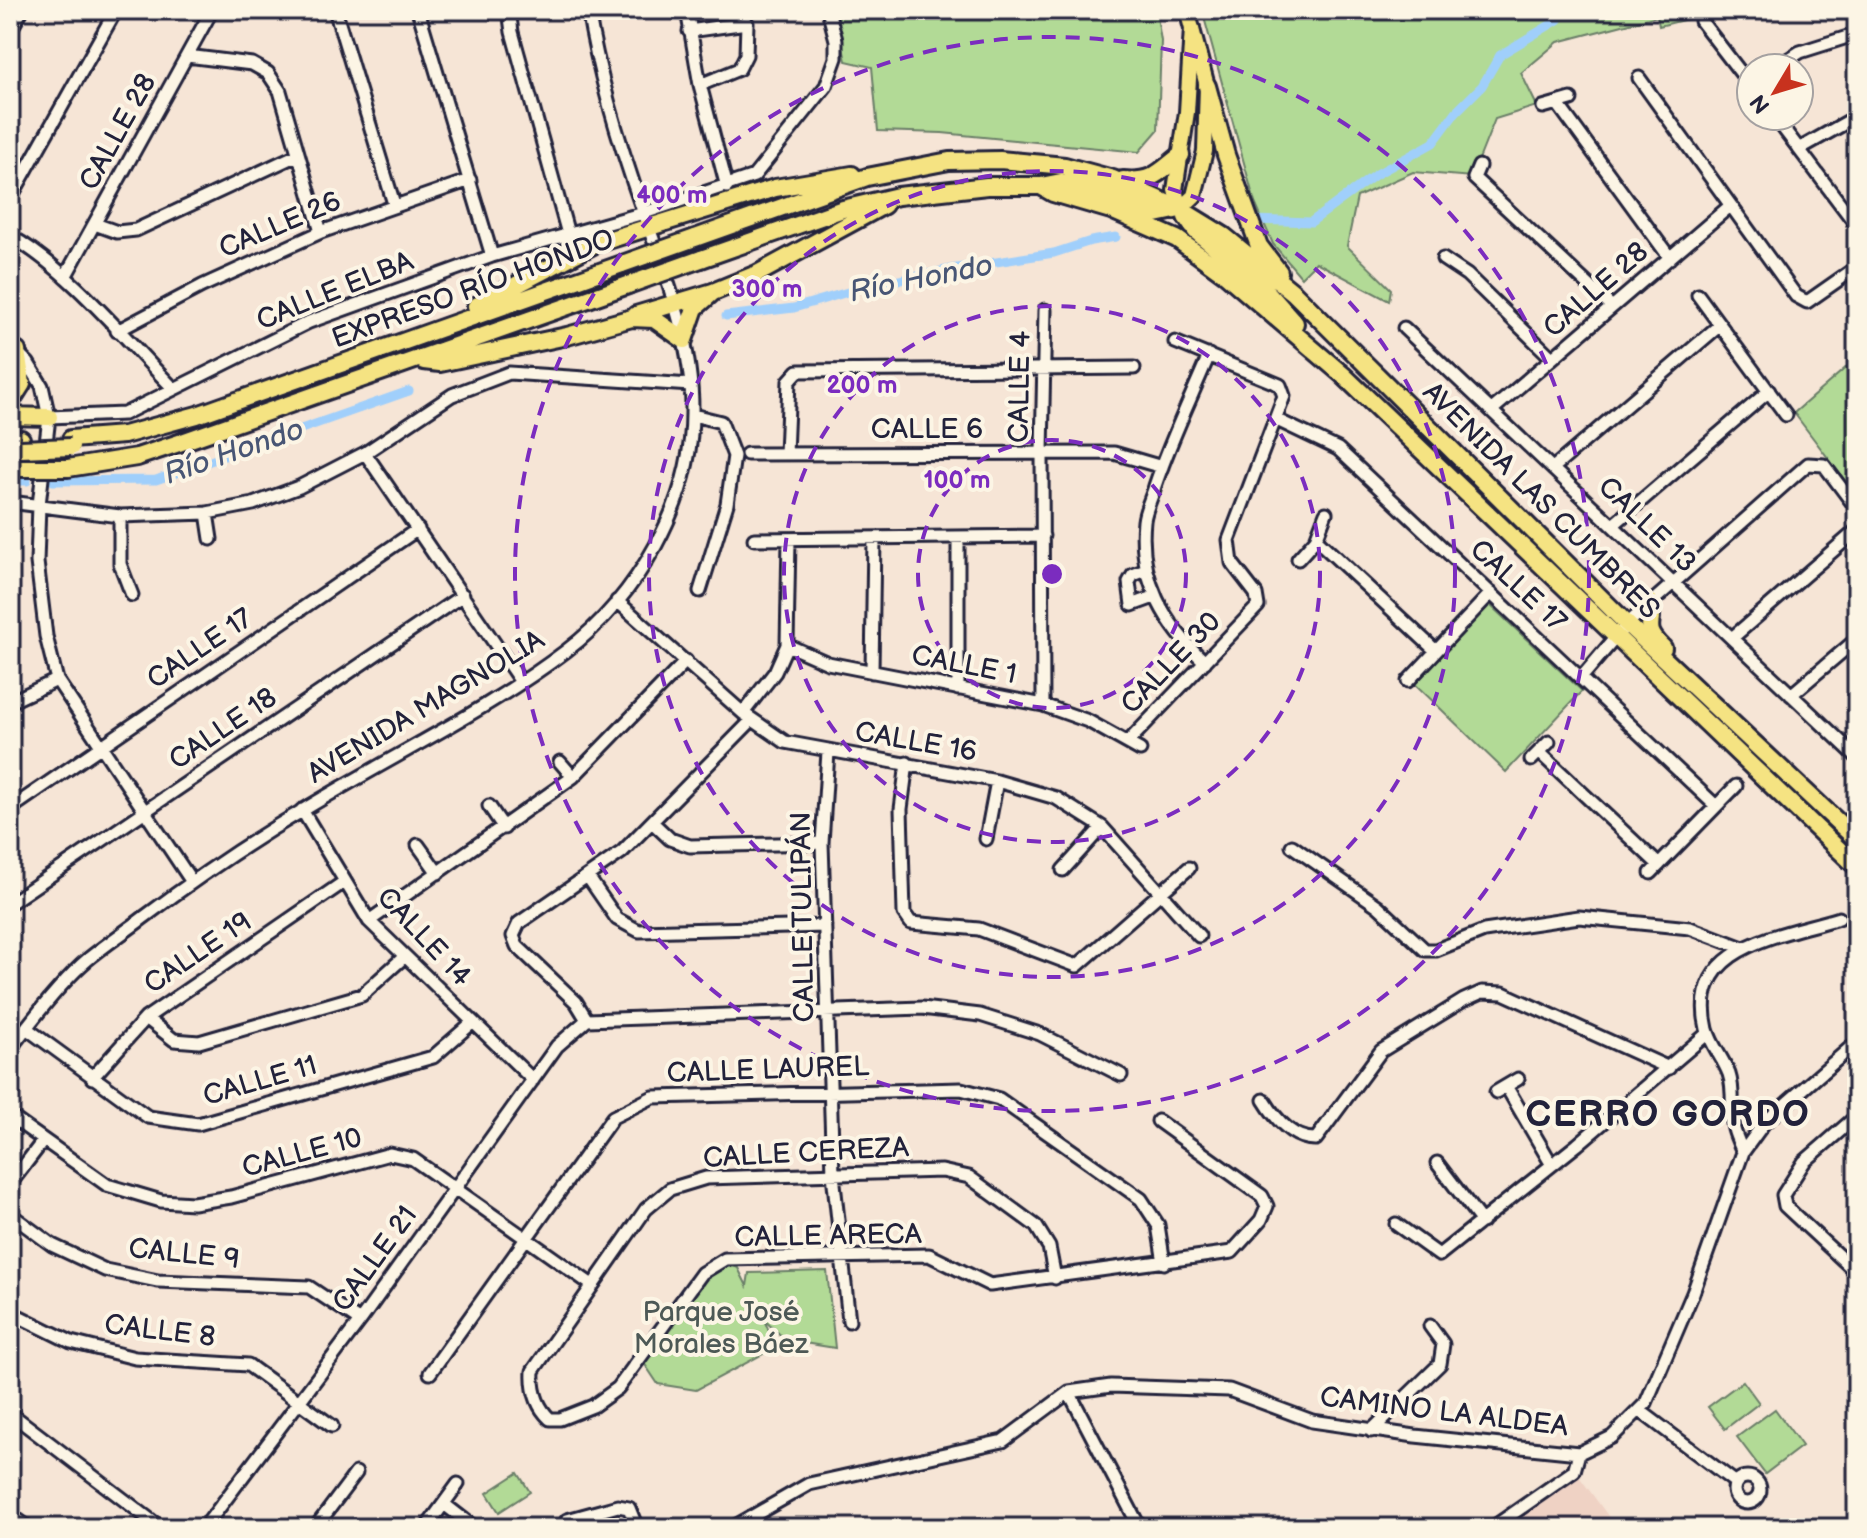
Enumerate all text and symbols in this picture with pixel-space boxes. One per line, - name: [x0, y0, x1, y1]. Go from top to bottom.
- north arrow: [1735, 52, 1815, 132]
- street label: CALLE 28: [73, 68, 163, 196]
- text: N: [1745, 89, 1776, 118]
- text: 400 m: [637, 181, 708, 210]
- street label: CALLE 26: [214, 185, 346, 265]
- street label: EXPRESO RÍO HONDO: [327, 222, 619, 355]
- street label: CALLE 28: [1537, 236, 1655, 344]
- street label: CALLE ELBA: [252, 244, 419, 337]
- water label: Río Hondo: [846, 247, 996, 311]
- text: 300 m: [732, 275, 802, 304]
- street label: CALLE 4: [1003, 331, 1037, 443]
- text: 200 m: [827, 371, 897, 400]
- street label: AVENIDA LAS CUMBRES: [1416, 376, 1666, 626]
- water label: Río Hondo: [159, 411, 309, 493]
- street label: CALLE 6: [871, 413, 983, 446]
- text: 100 m: [924, 466, 990, 495]
- street label: CALLE 13: [1591, 470, 1703, 580]
- street label: CALLE 17: [1463, 533, 1573, 639]
- centre of rings: [1038, 560, 1066, 588]
- street label: CALLE 17: [141, 602, 259, 696]
- street label: CALLE 30: [1114, 605, 1228, 721]
- street label: AVENIDA MAGNOLIA: [302, 623, 551, 791]
- street label: CALLE 1: [909, 639, 1019, 691]
- street label: CALLE 18: [163, 681, 283, 777]
- street label: CALLE 16: [852, 715, 980, 769]
- street label: CALLE TULIPÁN: [784, 811, 821, 1023]
- street label: CALLE 14: [370, 881, 478, 993]
- street label: CALLE 19: [138, 905, 258, 1001]
- street label: CALLE 11: [199, 1049, 321, 1113]
- street label: CALLE LAUREL: [666, 1050, 870, 1090]
- district label: CERRO GORDO: [1525, 1094, 1811, 1137]
- street label: CALLE 10: [239, 1121, 365, 1185]
- street label: CALLE CEREZA: [702, 1131, 911, 1175]
- street label: CALLE 21: [326, 1200, 424, 1318]
- street label: CALLE ARECA: [734, 1218, 923, 1254]
- street label: CALLE 9: [127, 1232, 241, 1276]
- park label: Parque José Morales Báez: [634, 1296, 809, 1361]
- street label: CALLE 8: [103, 1308, 217, 1354]
- street label: CAMINO LA ALDEA: [1318, 1380, 1571, 1444]

